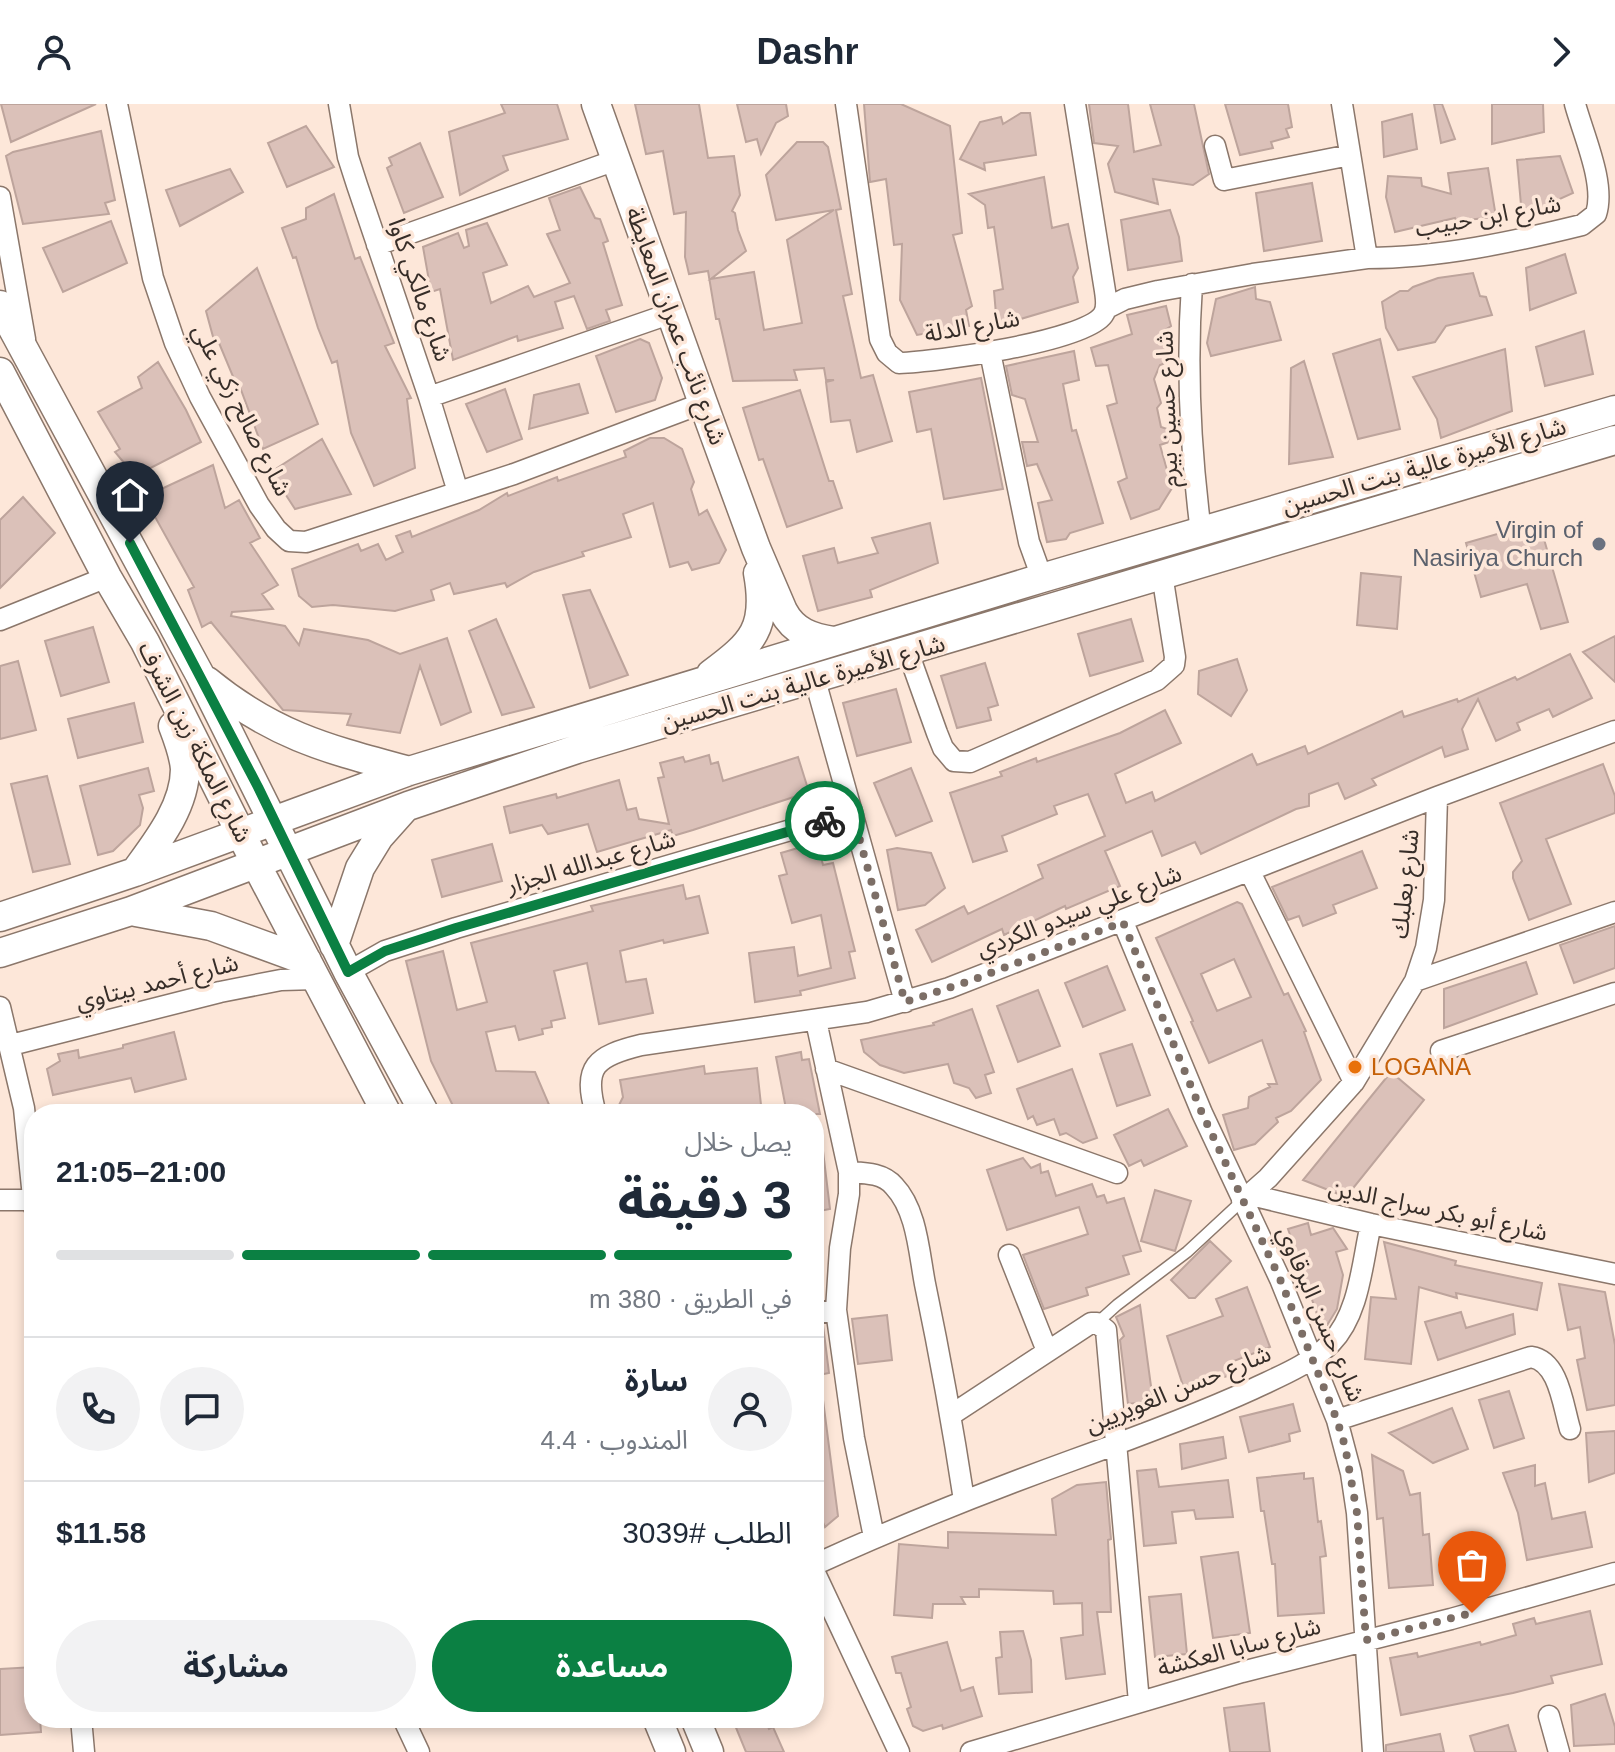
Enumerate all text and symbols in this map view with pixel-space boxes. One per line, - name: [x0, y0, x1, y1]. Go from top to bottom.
- icon: person: [32, 30, 76, 74]
- icon: forward: [1539, 30, 1583, 74]
- text: Dashr: [756, 31, 859, 72]
- street label: شارع ابن حبيب: [1413, 189, 1564, 246]
- street label: شارع نائب عمران المعايطة: [617, 203, 732, 450]
- street label: شارع مالكي كاوا: [378, 215, 458, 367]
- street label: شارع الدلة: [922, 304, 1022, 351]
- street label: شارع صالح زكي علي: [182, 319, 298, 503]
- street label: شارع حسين بيرم: [1150, 330, 1188, 488]
- street label: شارع الأميرة عالية بنت الحسين: [1279, 412, 1570, 523]
- pin: [96, 461, 164, 543]
- icon: home: [108, 473, 152, 517]
- place label: Virgin of Nasiriya Church: [1412, 516, 1583, 571]
- marker: Virgin of Nasiriya Church: [1590, 535, 1608, 553]
- street label: شارع الأميرة عالية بنت الحسين: [658, 629, 949, 740]
- street label: شارع الملكة زين الشرف: [130, 637, 258, 848]
- courier: [785, 781, 865, 861]
- icon: bike: [803, 799, 847, 843]
- street label: شارع عبدالله الجزار: [502, 824, 680, 903]
- street label: شارع بعلبك: [1385, 828, 1428, 940]
- street label: شارع علي سيدو الكردي: [972, 859, 1187, 967]
- street label: شارع أحمد بيتاوي: [72, 946, 242, 1020]
- place label: LOGANA: [1371, 1053, 1471, 1080]
- marker: LOGANA: [1346, 1058, 1364, 1076]
- text: يصل خلال: [684, 1127, 792, 1157]
- text: 21:00–21:05: [56, 1155, 226, 1188]
- text: 3 دقيقة: [618, 1171, 792, 1229]
- street label: شارع أبو بكر سراج الدين: [1325, 1171, 1551, 1250]
- street label: شارع حسن البرقاوي: [1267, 1222, 1371, 1408]
- text: في الطريق · 380 m: [589, 1284, 792, 1314]
- street label: شارع حسن الغويريين: [1081, 1339, 1276, 1442]
- text: سارة: [625, 1364, 688, 1397]
- button: phone: [56, 1367, 140, 1451]
- button: chat: [160, 1367, 244, 1451]
- button: person: [708, 1367, 792, 1451]
- text: المندوب · 4.4: [541, 1425, 688, 1455]
- text: $11.58: [56, 1516, 146, 1549]
- text: الطلب #3039: [622, 1516, 792, 1549]
- pin: [1438, 1531, 1506, 1613]
- icon: bag: [1450, 1543, 1494, 1587]
- street label: شارع سابا العكشة: [1154, 1612, 1325, 1685]
- button: مشاركة: [56, 1620, 416, 1712]
- button: مساعدة: [432, 1620, 792, 1712]

